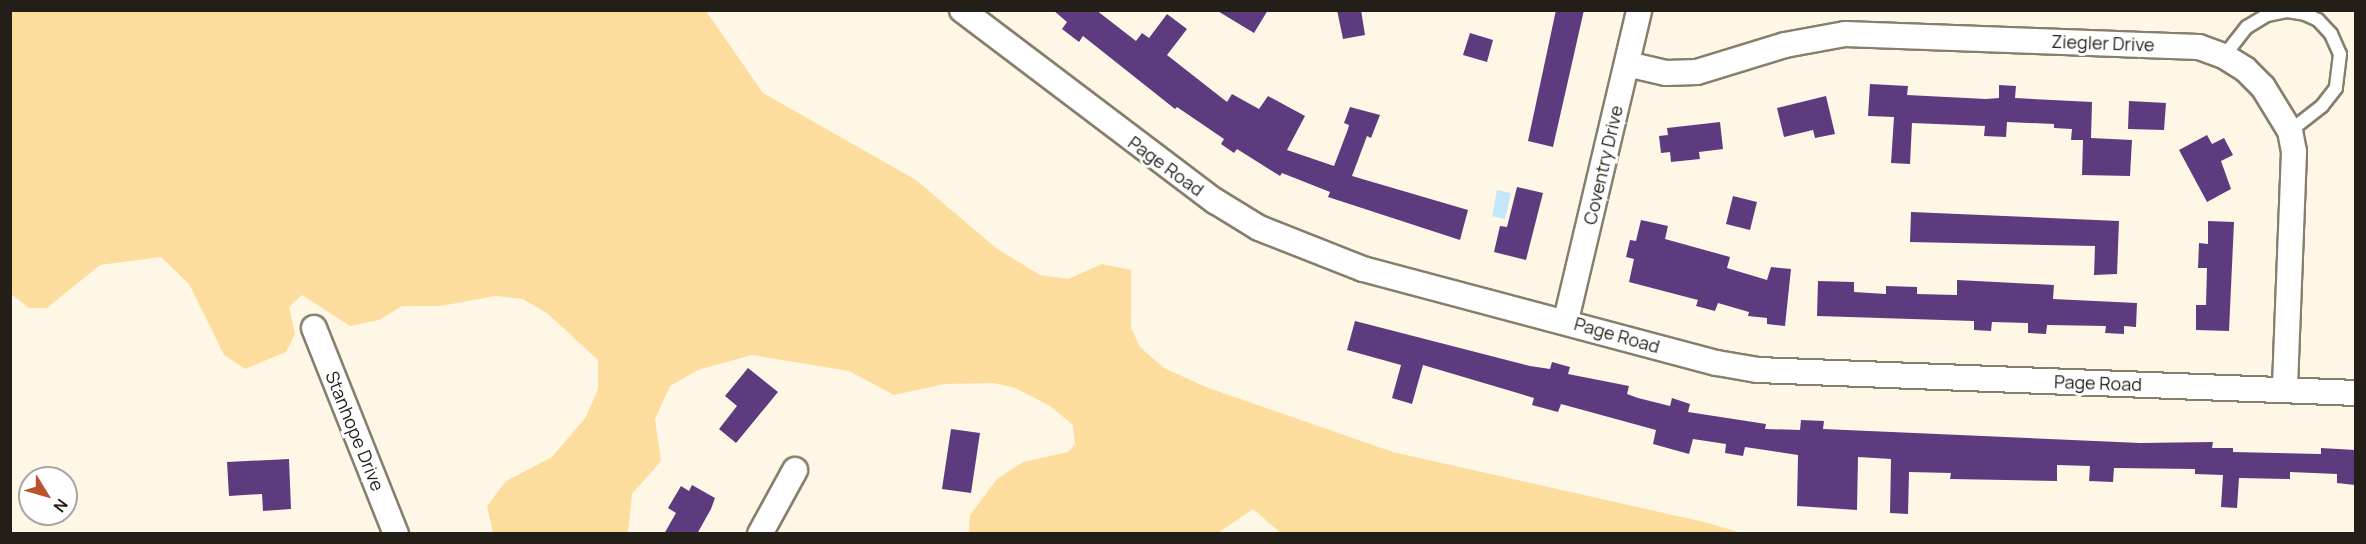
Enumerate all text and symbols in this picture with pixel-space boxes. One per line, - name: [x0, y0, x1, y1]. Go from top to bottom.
- street label: Ziegler Drive: [2051, 30, 2155, 56]
- street label: Coventry Drive: [1579, 103, 1627, 227]
- street label: Page Road: [1124, 131, 1208, 201]
- street label: Page Road: [1572, 313, 1662, 357]
- street label: Stanhope Drive: [321, 368, 389, 494]
- street label: Page Road: [2054, 371, 2142, 395]
- north arrow: [18, 466, 78, 526]
- text: N: [49, 494, 73, 517]

